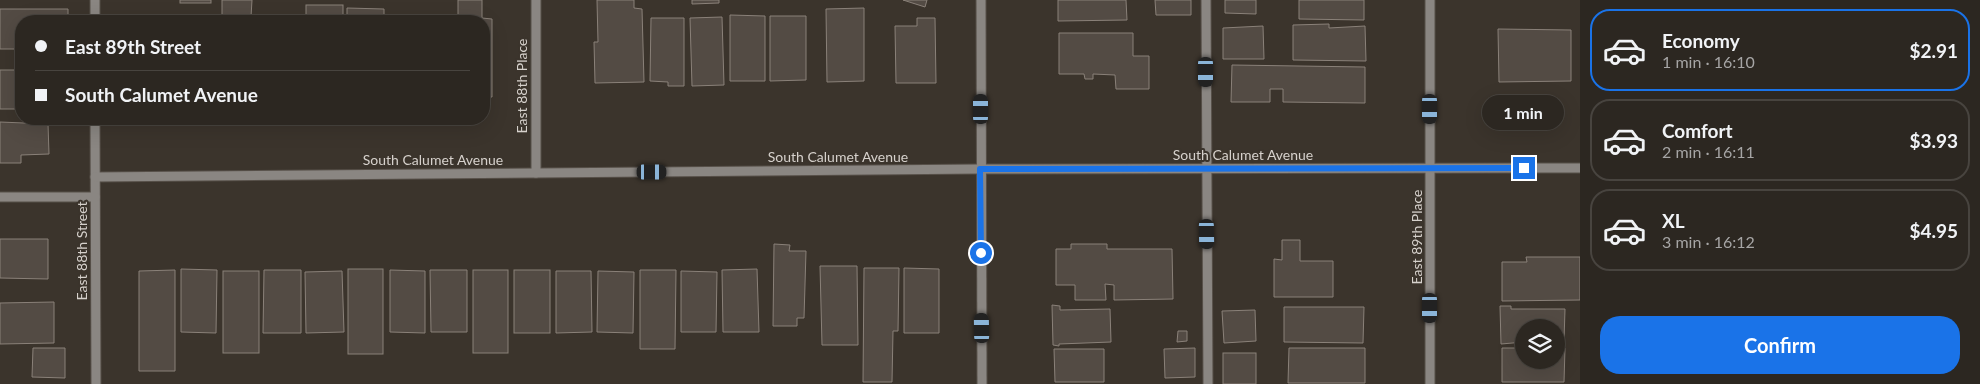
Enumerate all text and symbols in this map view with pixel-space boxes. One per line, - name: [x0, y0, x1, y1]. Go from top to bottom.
- icon: car: [1602, 28, 1647, 73]
- text: Economy: [1662, 29, 1740, 52]
- text: East 89th Street: [65, 35, 201, 58]
- street label: East 88th Place: [513, 39, 530, 133]
- text: $2.91: [1909, 39, 1958, 62]
- text: 1 min · 16:10: [1662, 52, 1755, 71]
- car: [1198, 57, 1213, 87]
- text: South Calumet Avenue: [65, 83, 258, 106]
- car: [973, 94, 988, 124]
- car: [1422, 94, 1437, 124]
- callout: 1 min: [1483, 96, 1565, 130]
- text: 1 min: [1503, 103, 1543, 122]
- icon: car: [1602, 118, 1647, 163]
- text: Comfort: [1662, 119, 1733, 142]
- text: $3.93: [1909, 129, 1958, 152]
- text: 2 min · 16:11: [1662, 142, 1755, 161]
- street label: South Calumet Avenue: [1173, 146, 1313, 163]
- street label: South Calumet Avenue: [768, 148, 908, 165]
- street label: South Calumet Avenue: [363, 151, 503, 168]
- route end: [1513, 157, 1535, 179]
- car: [637, 165, 667, 180]
- street label: East 89th Place: [1408, 190, 1425, 284]
- street label: East 88th Street: [73, 201, 90, 301]
- icon: car: [1602, 208, 1647, 253]
- text: XL: [1662, 209, 1685, 232]
- car: [1199, 219, 1214, 249]
- text: $4.95: [1909, 219, 1958, 242]
- text: 3 min · 16:12: [1662, 232, 1755, 251]
- route start: [970, 242, 992, 264]
- car: [1422, 293, 1437, 323]
- car: [974, 313, 989, 343]
- button: Confirm: [1600, 316, 1960, 374]
- map controls: [1515, 319, 1565, 369]
- button: layers: [1515, 319, 1565, 369]

